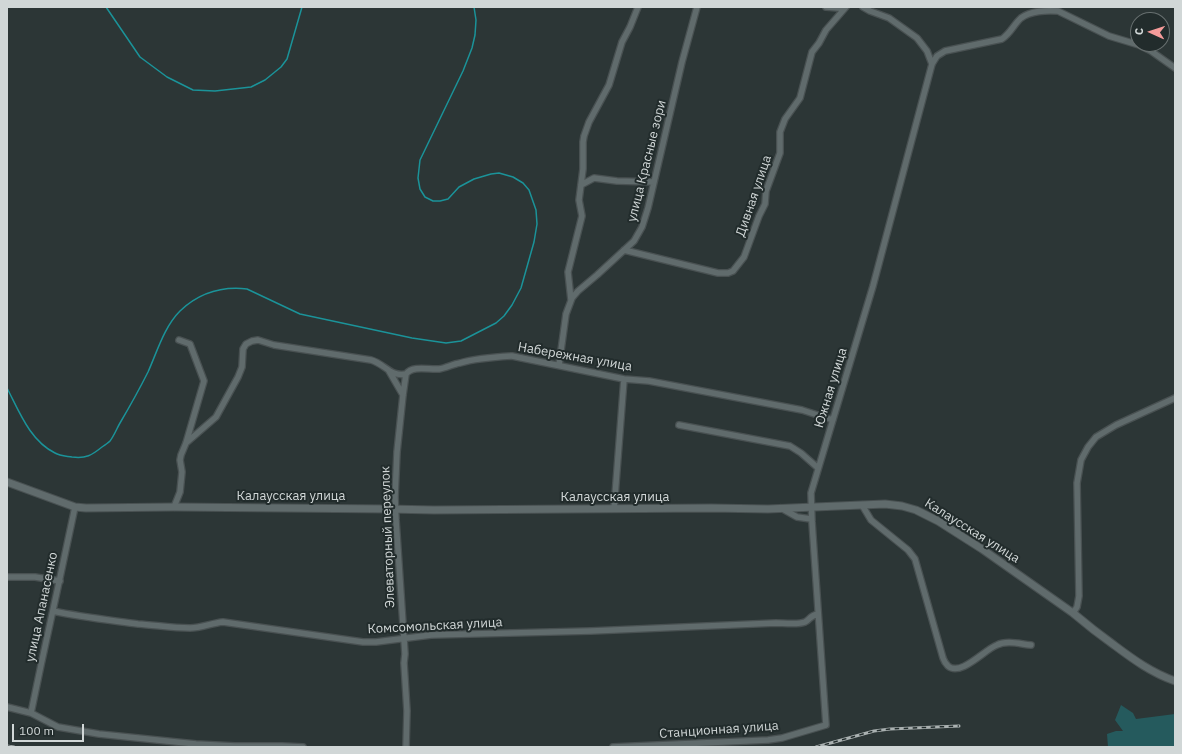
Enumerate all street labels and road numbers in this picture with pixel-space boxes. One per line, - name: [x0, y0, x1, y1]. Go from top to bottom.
- street label: улица Красные зори: [624, 98, 670, 224]
- street label: Дивная улица: [733, 153, 775, 239]
- street label: Набережная улица: [517, 339, 633, 375]
- street label: Южная улица: [811, 346, 851, 430]
- street label: Элеваторный переулок: [378, 466, 398, 608]
- street label: Калаусская улица: [236, 488, 346, 504]
- street label: Калаусская улица: [560, 489, 670, 505]
- street label: Калаусская улица: [922, 495, 1022, 567]
- street label: улица Апанасенко: [23, 551, 61, 663]
- street label: Комсомольская улица: [367, 615, 503, 637]
- street label: Станционная улица: [659, 718, 779, 742]

